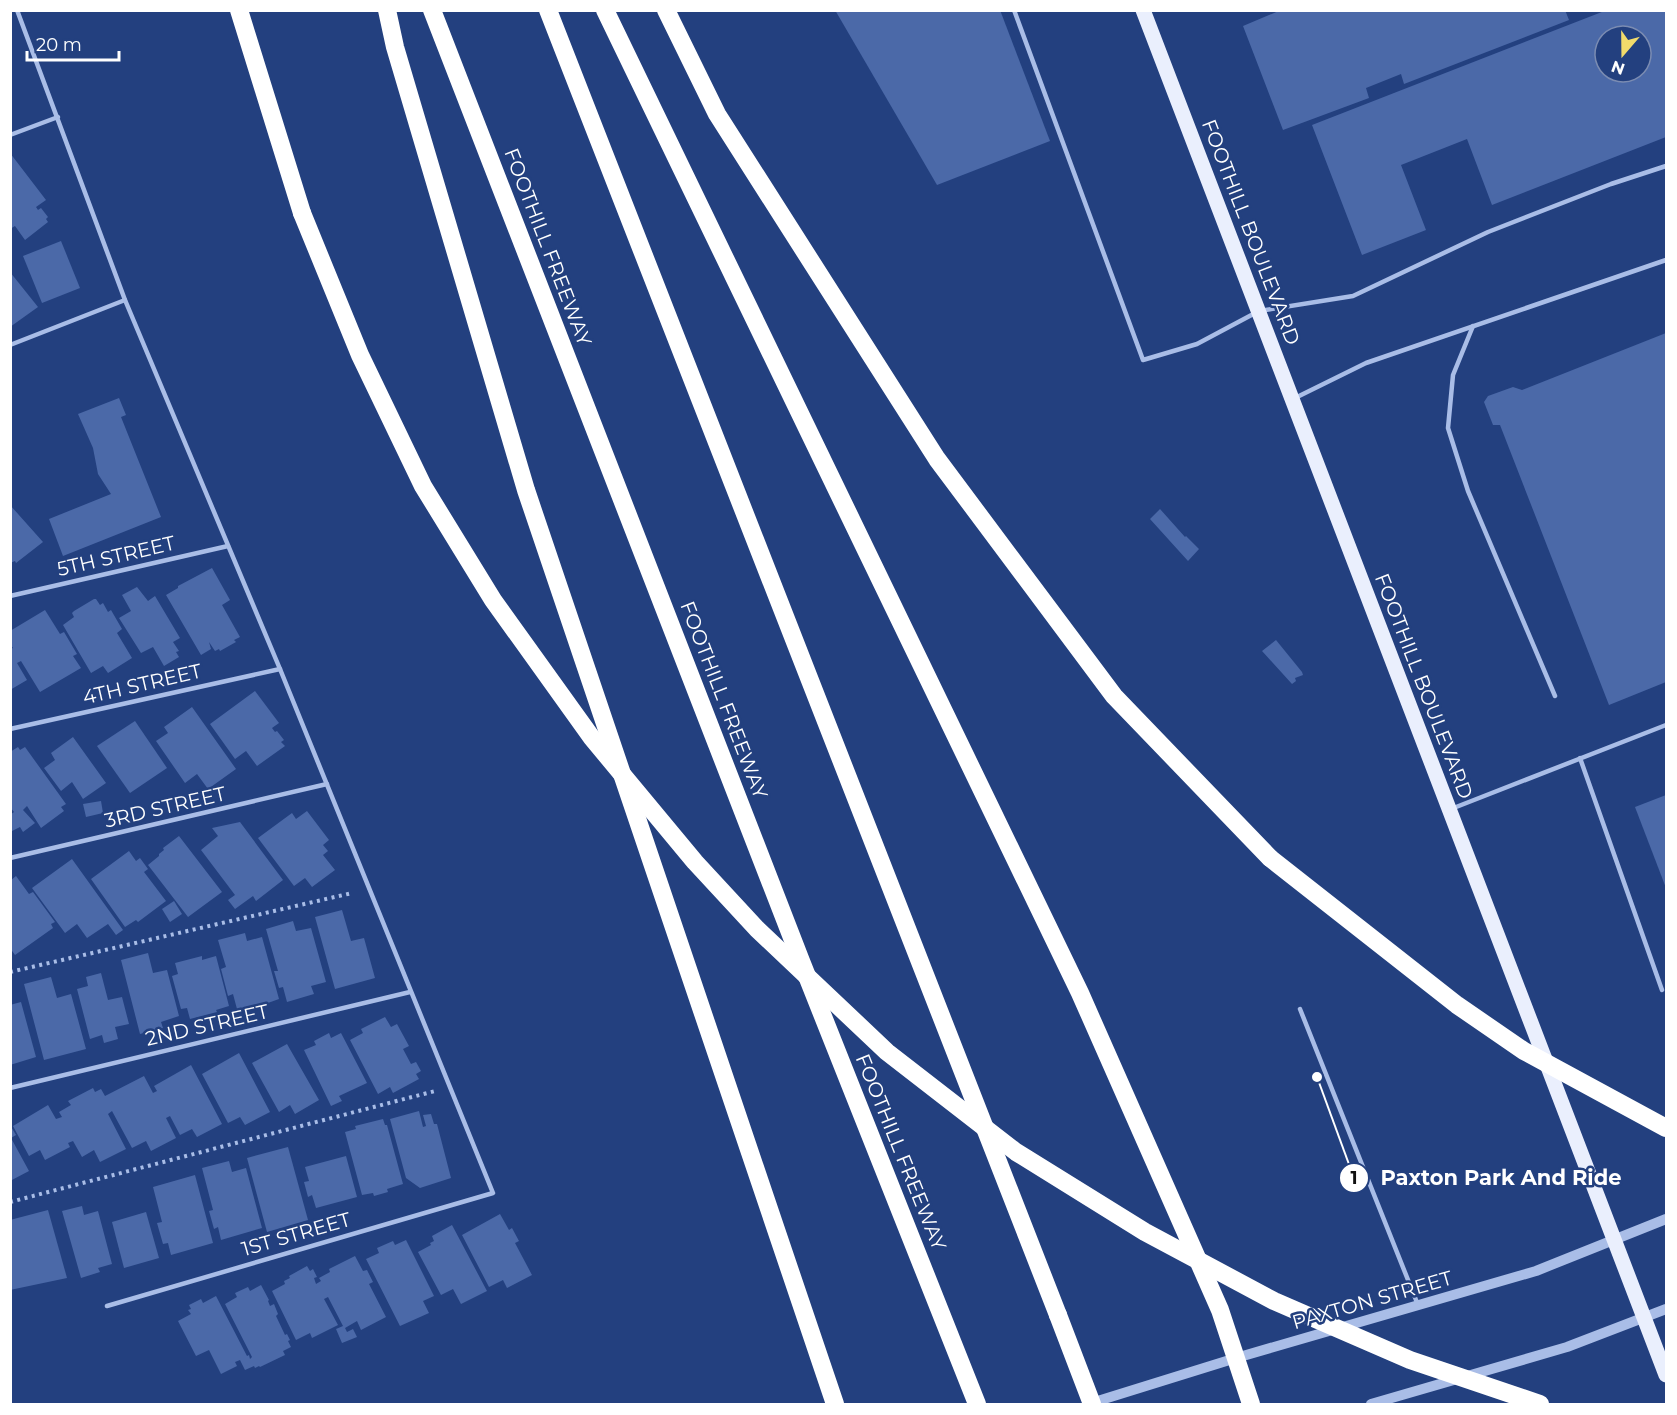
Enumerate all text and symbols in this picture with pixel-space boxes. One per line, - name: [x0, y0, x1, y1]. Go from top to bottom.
- scale bar: [27, 24, 118, 62]
- north arrow: [1593, 24, 1653, 84]
- text: 20 m: [36, 34, 82, 56]
- text: N: [1609, 56, 1627, 79]
- street label: FOOTHILL BOULEVARD: [1197, 116, 1305, 348]
- street label: FOOTHILL FREEWAY: [499, 145, 597, 349]
- street label: 5TH STREET: [55, 531, 178, 581]
- street label: FOOTHILL BOULEVARD: [1370, 570, 1478, 802]
- street label: FOOTHILL FREEWAY: [675, 598, 773, 802]
- street label: 4TH STREET: [80, 659, 204, 709]
- street label: 3RD STREET: [102, 781, 229, 833]
- street label: 2ND STREET: [143, 999, 271, 1051]
- street label: FOOTHILL FREEWAY: [851, 1050, 952, 1254]
- callout: Paxton Park And Ride: [1339, 1158, 1634, 1197]
- text: Paxton Park And Ride: [1381, 1165, 1621, 1190]
- text: 1: [1350, 1167, 1358, 1189]
- street label: 1ST STREET: [239, 1207, 354, 1261]
- street label: PAXTON STREET: [1289, 1266, 1455, 1334]

